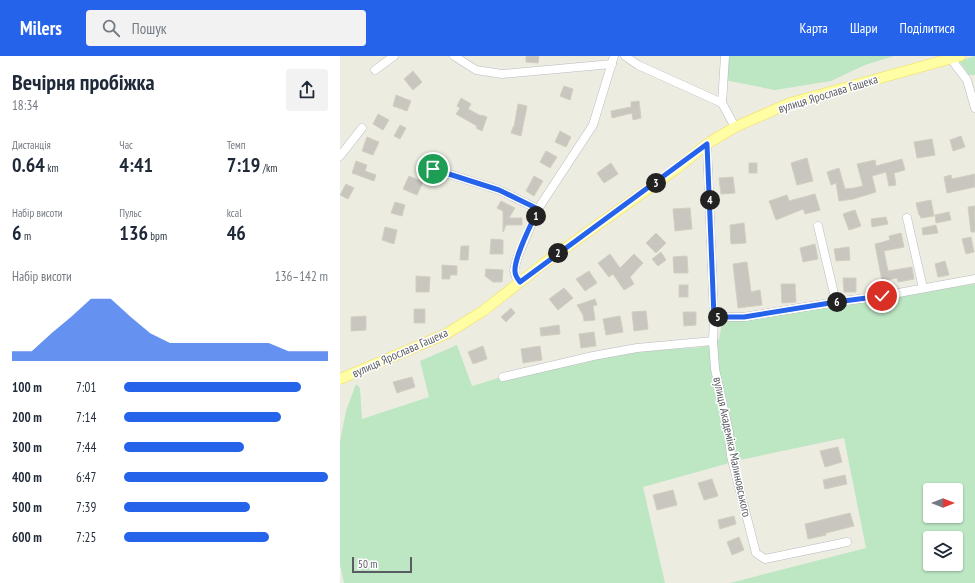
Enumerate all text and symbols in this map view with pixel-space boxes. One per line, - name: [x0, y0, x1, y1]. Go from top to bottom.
- search box: [86, 10, 366, 46]
- text: Milers: [20, 16, 62, 40]
- icon: search: [100, 17, 122, 39]
- text: Пошук: [132, 19, 167, 38]
- text: Карта: [799, 19, 828, 37]
- text: Шари: [850, 19, 878, 37]
- text: Поділитися: [900, 19, 955, 37]
- text: Вечірня пробіжка: [12, 68, 155, 96]
- button: share: [286, 69, 328, 111]
- street label: вулиця Ярослава Гашека: [776, 71, 880, 116]
- text: 18:34: [12, 97, 38, 114]
- text: Дистанція: [12, 138, 51, 152]
- text: Час: [119, 138, 133, 152]
- text: Темп: [227, 138, 245, 152]
- text: 0.64: [12, 152, 45, 178]
- text: 4:41: [119, 152, 153, 178]
- text: 7:19: [227, 152, 260, 178]
- pin: [416, 152, 450, 186]
- icon: arrive: [422, 158, 444, 180]
- text: km: [45, 161, 59, 175]
- text: /km: [260, 161, 277, 175]
- pin: 3: [646, 173, 666, 193]
- text: 3: [653, 176, 659, 190]
- pin: 4: [700, 190, 720, 210]
- text: 4: [707, 193, 713, 207]
- text: Набір висоти: [12, 206, 63, 220]
- text: Пульс: [119, 206, 142, 220]
- text: kcal: [227, 206, 242, 220]
- pin: 1: [526, 206, 546, 226]
- text: 1: [533, 209, 539, 223]
- text: 6: [12, 220, 22, 246]
- text: 136: [119, 220, 148, 246]
- text: 46: [227, 220, 246, 246]
- text: m: [22, 229, 31, 243]
- text: bpm: [148, 229, 167, 243]
- pin: 2: [548, 243, 568, 263]
- text: 2: [555, 246, 561, 260]
- text: Набір висоти: [12, 268, 72, 285]
- text: 136–142 m: [275, 268, 328, 285]
- pin: [865, 279, 899, 313]
- icon: check: [871, 285, 893, 307]
- pin: 6: [827, 292, 847, 312]
- text: 6: [834, 295, 840, 309]
- pin: 5: [708, 307, 728, 327]
- text: 5: [715, 310, 721, 324]
- street label: вулиця Ярослава Гашека: [350, 325, 450, 380]
- street label: вулиця Академіка Малиновського: [710, 376, 755, 518]
- text: 100 m: [12, 379, 42, 396]
- text: 7:01: [76, 379, 96, 396]
- text: 200 m: [12, 409, 42, 426]
- text: 7:14: [76, 409, 96, 426]
- text: 300 m: [12, 439, 42, 456]
- text: 7:44: [76, 439, 96, 456]
- text: 400 m: [12, 469, 42, 486]
- text: 6:47: [76, 469, 96, 486]
- north arrow: [923, 483, 963, 523]
- map controls: [923, 483, 963, 571]
- text: 500 m: [12, 499, 42, 516]
- text: 7:39: [76, 499, 96, 516]
- text: 600 m: [12, 529, 42, 546]
- text: 7:25: [76, 529, 96, 546]
- button: layers: [923, 531, 963, 571]
- scale bar: [352, 555, 412, 574]
- text: 50 m: [358, 557, 377, 571]

